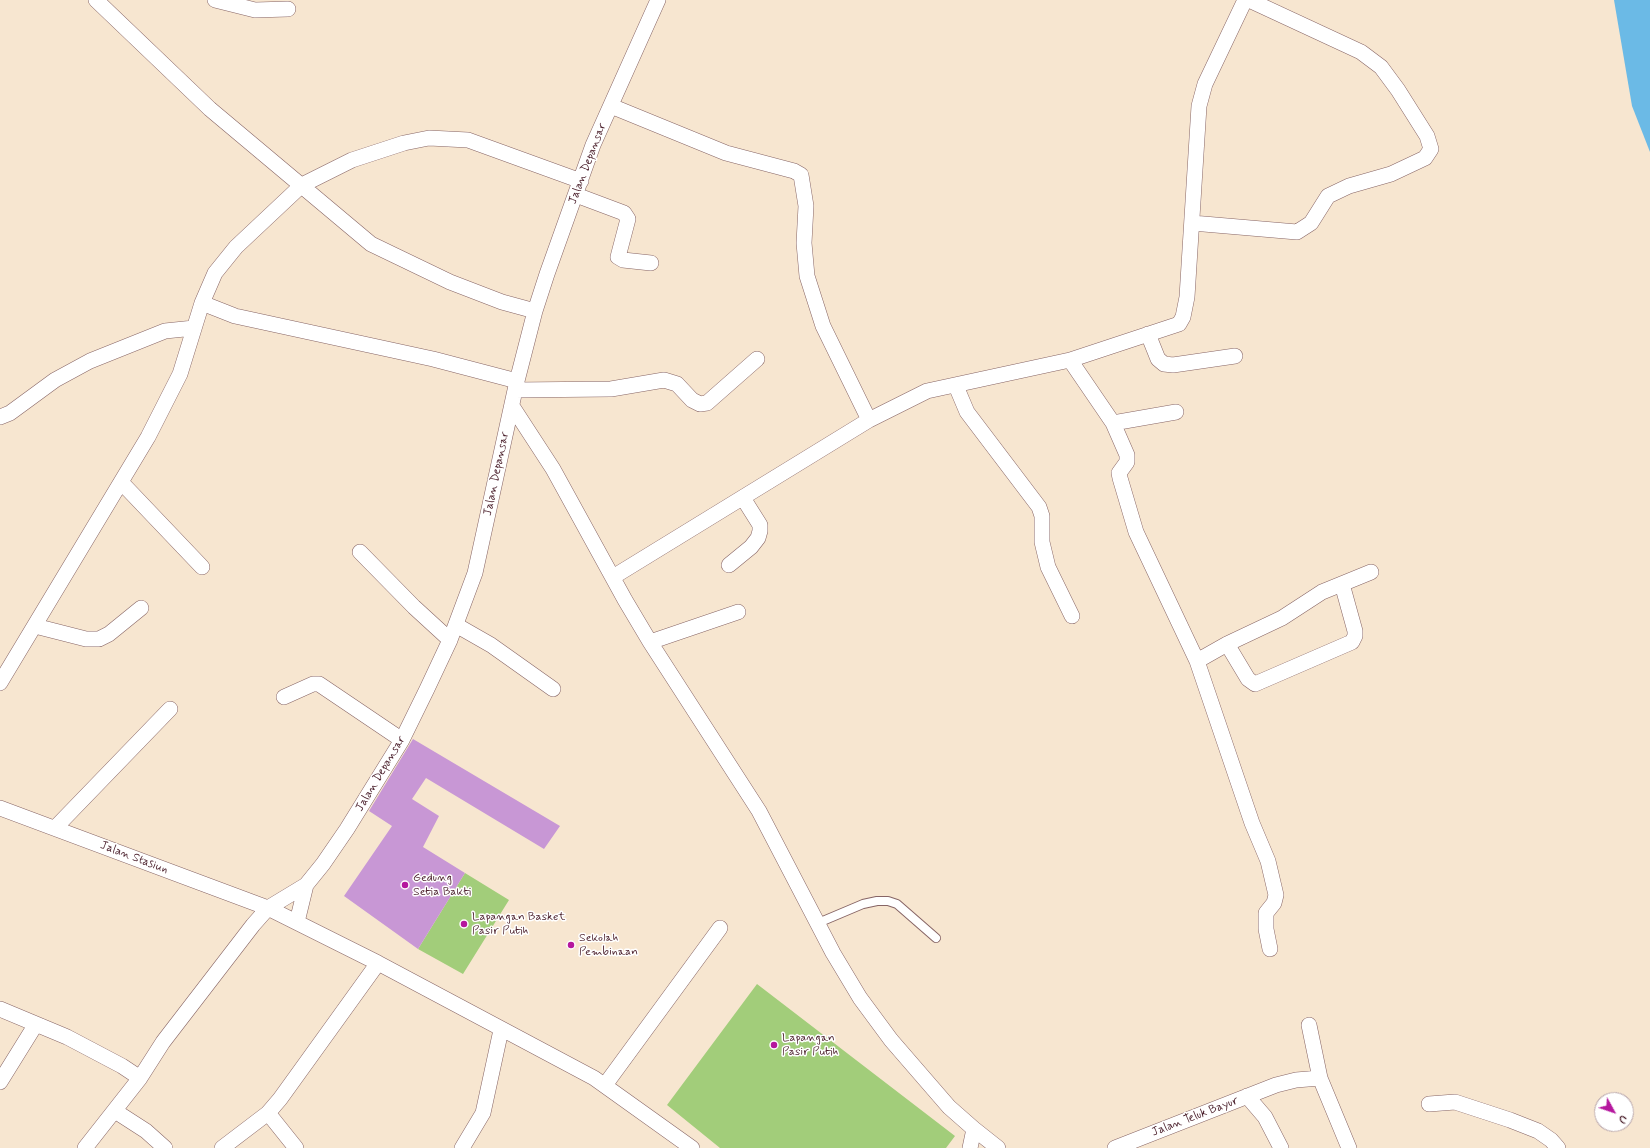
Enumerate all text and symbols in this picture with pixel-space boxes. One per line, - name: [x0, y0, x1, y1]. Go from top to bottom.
- street label: Jalan Depansar: [566, 122, 610, 206]
- street label: Jalan Depansar: [481, 431, 513, 517]
- street label: Jalan Depansar: [353, 734, 409, 814]
- street label: Jalan Stasiun: [98, 838, 170, 878]
- place label: Gedung Setia Bakti: [413, 871, 471, 899]
- marker: Gedung Setia Bakti: [400, 880, 410, 890]
- place label: Lapangan Basket Pasir Putih: [472, 910, 565, 938]
- marker: Lapangan Basket Pasir Putih: [459, 919, 469, 929]
- place label: Sekolah Pembinaan: [579, 931, 638, 959]
- marker: Sekolah Pembinaan: [566, 940, 576, 950]
- place label: Lapangan Pasir Putih: [782, 1031, 838, 1059]
- marker: Lapangan Pasir Putih: [769, 1040, 779, 1050]
- north arrow: [1594, 1092, 1634, 1132]
- street label: Jalan Teluk Bayur: [1150, 1094, 1240, 1140]
- text: U: [1615, 1112, 1630, 1126]

